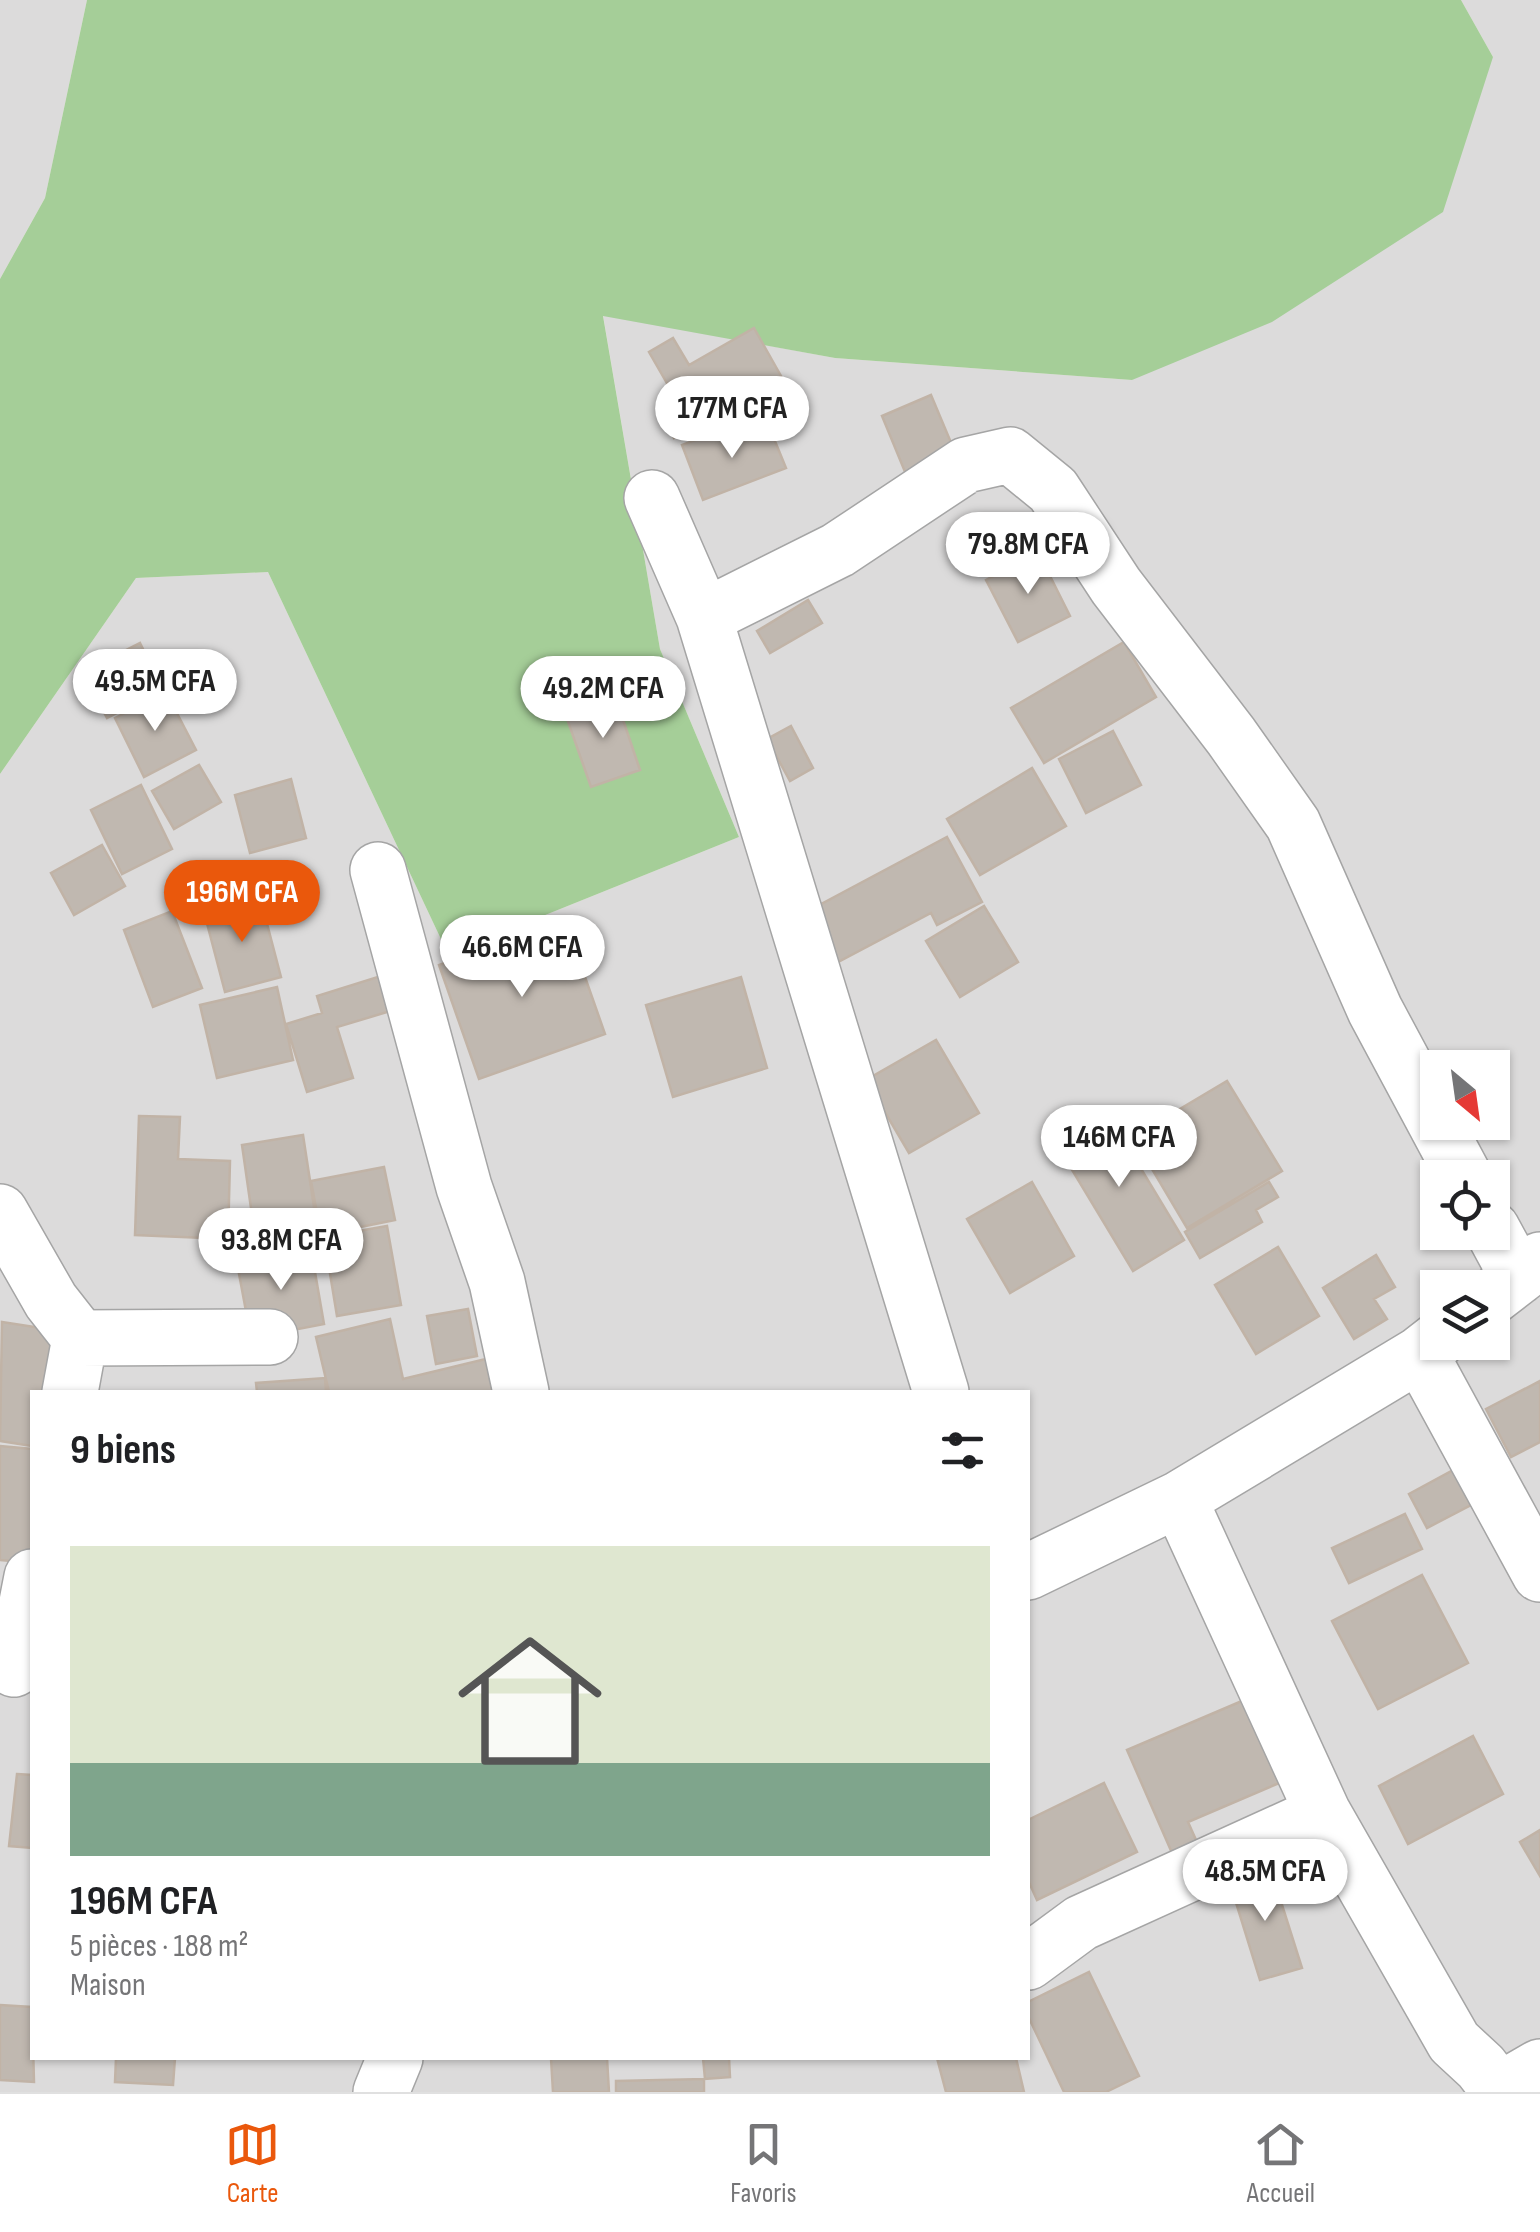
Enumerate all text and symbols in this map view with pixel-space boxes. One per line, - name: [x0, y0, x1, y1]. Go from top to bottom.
- pin: 177M CFA: [629, 376, 835, 461]
- text: 177M CFA: [677, 389, 787, 428]
- pin: 79.8M CFA: [914, 512, 1142, 597]
- text: 79.8M CFA: [968, 525, 1088, 564]
- pin: 49.5M CFA: [41, 649, 269, 734]
- pin: 49.2M CFA: [489, 656, 717, 741]
- text: 49.5M CFA: [95, 662, 215, 701]
- text: 49.2M CFA: [543, 669, 663, 708]
- pin: 196M CFA: [139, 860, 345, 945]
- text: 196M CFA: [186, 873, 298, 912]
- pin: 46.6M CFA: [408, 915, 636, 1000]
- text: 46.6M CFA: [462, 928, 582, 967]
- north arrow: [1420, 1050, 1510, 1140]
- map controls: [1420, 1050, 1510, 1360]
- pin: 146M CFA: [1016, 1105, 1222, 1190]
- text: 146M CFA: [1063, 1118, 1175, 1157]
- button: locate: [1420, 1160, 1510, 1250]
- pin: 93.8M CFA: [167, 1208, 395, 1293]
- text: 93.8M CFA: [220, 1221, 342, 1260]
- button: layers: [1420, 1270, 1510, 1360]
- icon: filters: [935, 1423, 990, 1478]
- text: 9 biens: [70, 1425, 176, 1476]
- icon: home: [440, 1611, 620, 1791]
- pin: 48.5M CFA: [1151, 1839, 1379, 1924]
- text: 48.5M CFA: [1205, 1852, 1325, 1891]
- text: 196M CFA: [70, 1876, 217, 1927]
- text: 5 pièces · 188 m²: [70, 1927, 248, 1966]
- text: Maison: [70, 1966, 146, 2005]
- tab: Carte: [225, 2117, 280, 2210]
- tab: Favoris: [730, 2117, 797, 2210]
- tab: Accueil: [1247, 2117, 1315, 2210]

